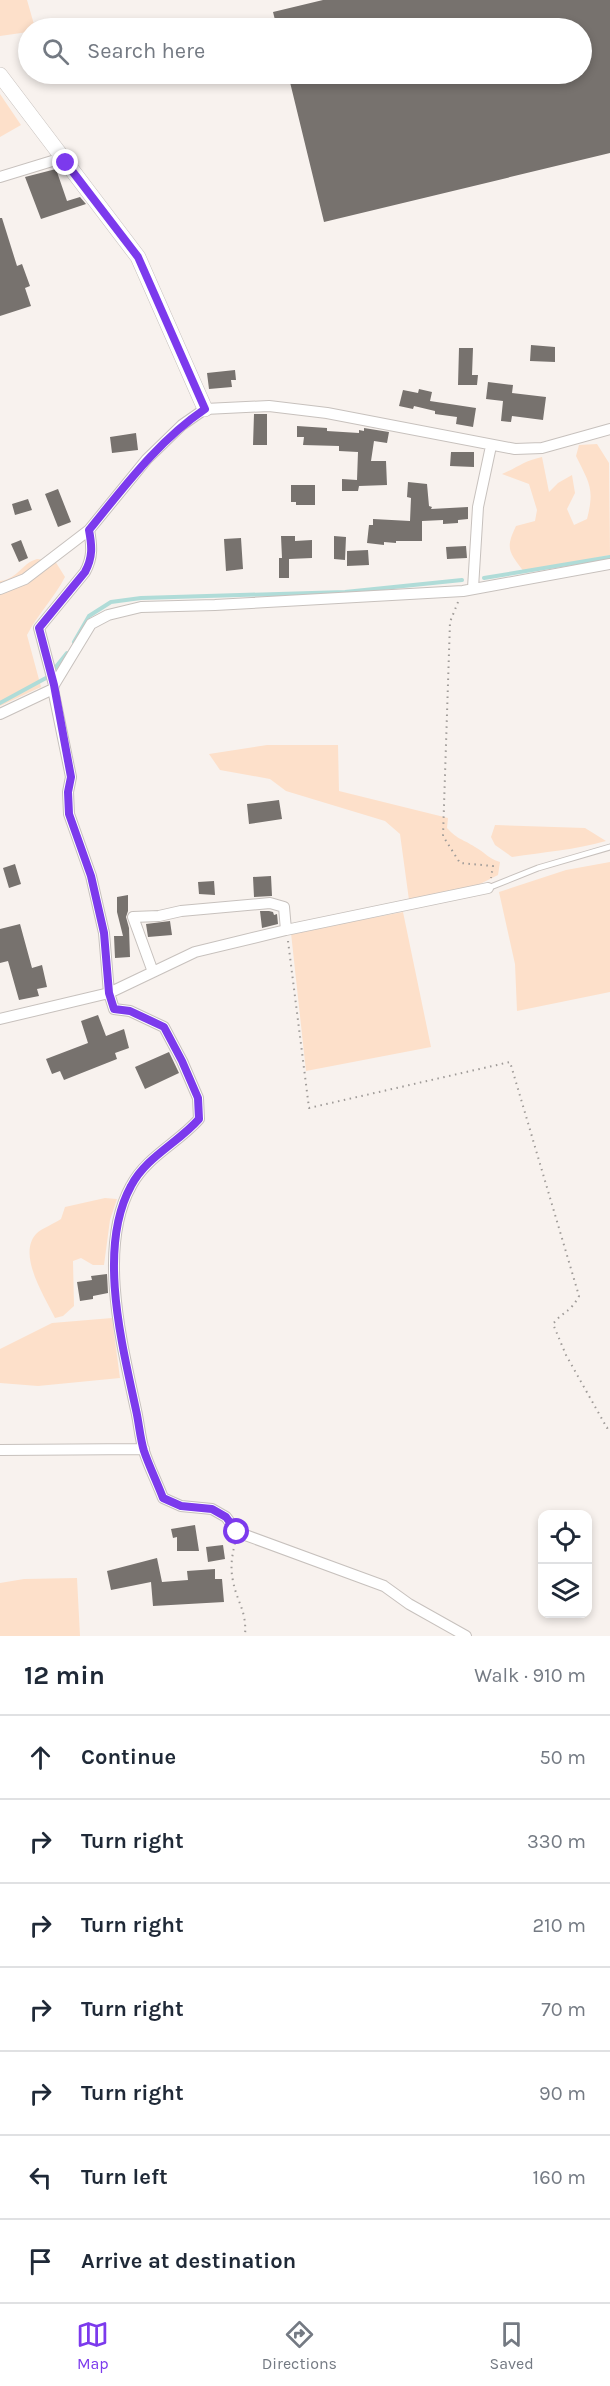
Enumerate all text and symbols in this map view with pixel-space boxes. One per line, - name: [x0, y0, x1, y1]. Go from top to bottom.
- search box: [18, 18, 592, 84]
- icon: search: [39, 35, 72, 68]
- text: Search here: [87, 38, 205, 64]
- route end: [52, 149, 78, 175]
- map controls: [538, 1510, 592, 1618]
- button: locate: [538, 1510, 592, 1564]
- route start: [223, 1518, 249, 1544]
- button: layers: [538, 1564, 592, 1618]
- text: 12 min: [24, 1660, 105, 1691]
- text: Walk · 910 m: [474, 1664, 586, 1687]
- icon: ahead: [24, 1741, 57, 1774]
- text: Continue: [81, 1744, 176, 1770]
- text: 50 m: [539, 1746, 586, 1769]
- icon: right: [24, 1825, 57, 1858]
- text: Turn right: [81, 1828, 184, 1854]
- text: 330 m: [527, 1830, 586, 1853]
- icon: right: [24, 1909, 57, 1942]
- text: Turn right: [81, 1912, 184, 1938]
- text: 210 m: [532, 1914, 586, 1937]
- icon: right: [24, 1993, 57, 2026]
- text: Turn right: [81, 1996, 184, 2022]
- text: 70 m: [541, 1998, 586, 2021]
- icon: right: [24, 2077, 57, 2110]
- text: Turn right: [81, 2080, 184, 2106]
- text: 90 m: [539, 2082, 586, 2105]
- icon: left: [24, 2161, 57, 2194]
- text: Turn left: [81, 2164, 168, 2190]
- text: 160 m: [533, 2166, 586, 2189]
- icon: arrive: [24, 2245, 57, 2278]
- text: Arrive at destination: [81, 2248, 296, 2274]
- tab: Map: [76, 2318, 109, 2373]
- tab: Directions: [262, 2318, 337, 2373]
- tab: Saved: [490, 2318, 534, 2373]

